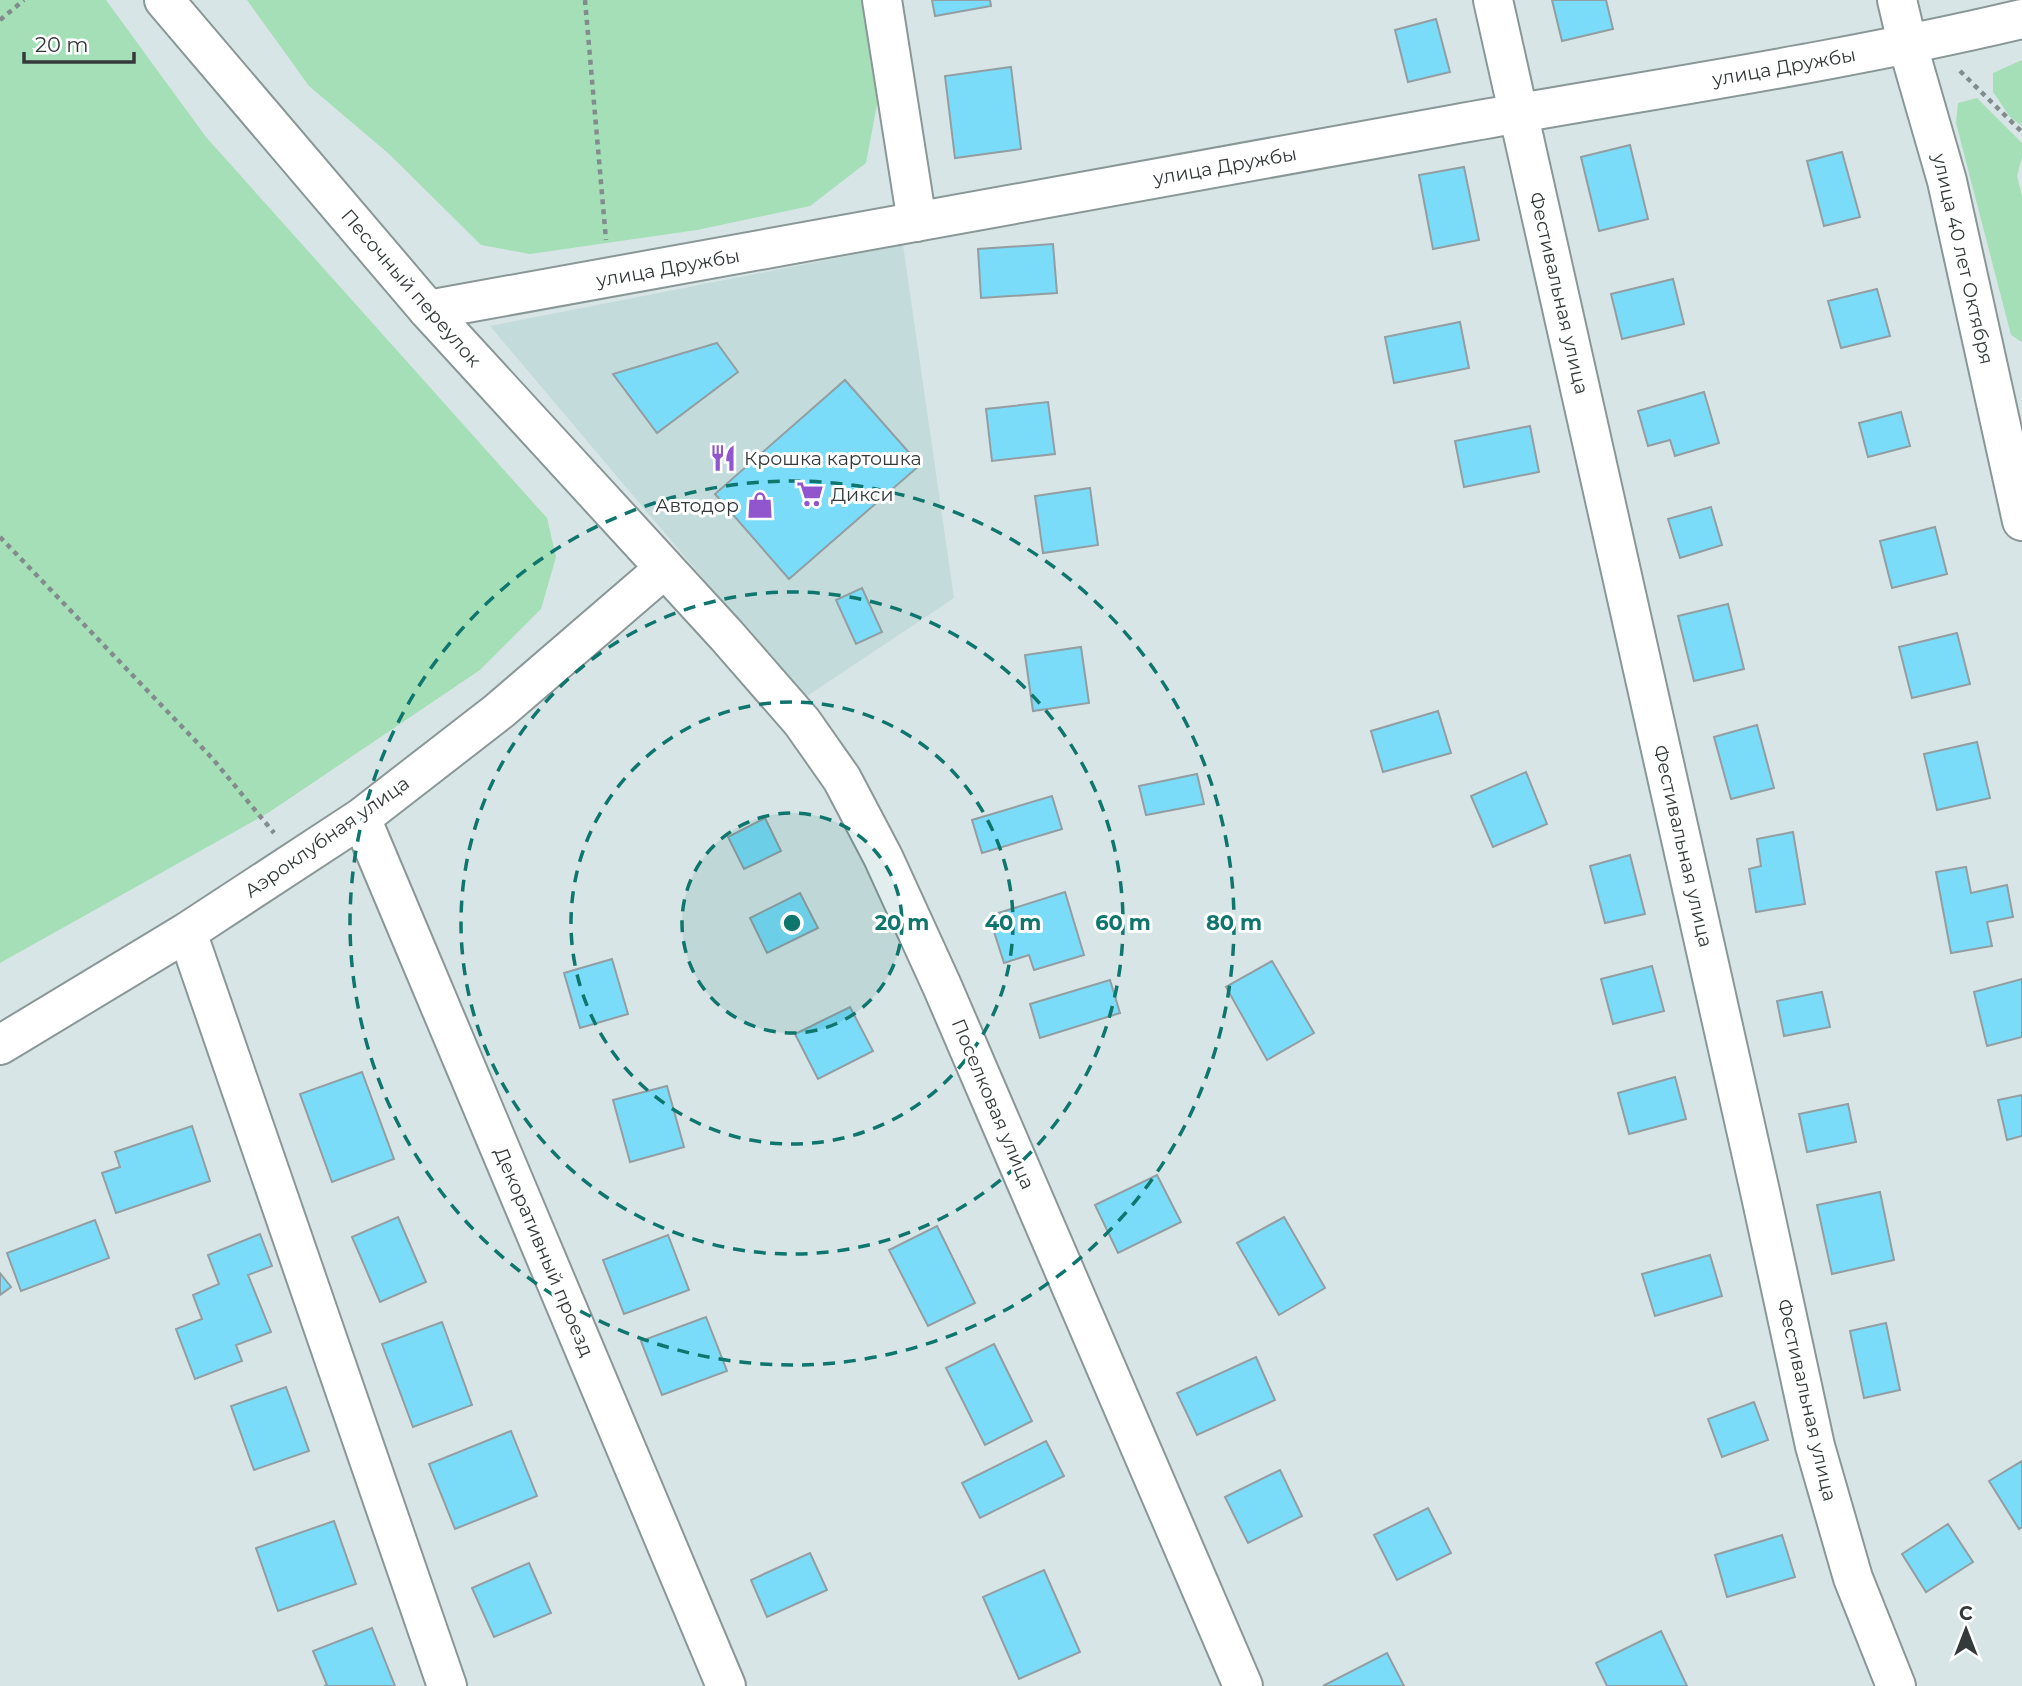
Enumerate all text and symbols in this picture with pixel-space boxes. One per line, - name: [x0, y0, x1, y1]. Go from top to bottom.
- scale bar: [24, 21, 135, 65]
- text: 20 m: [35, 32, 89, 57]
- street label: улица Дружбы: [1709, 43, 1858, 91]
- street label: улица Дружбы: [1150, 142, 1299, 190]
- street label: улица 40 лет Октября: [1927, 150, 1998, 367]
- street label: Фестивальная улица: [1525, 190, 1593, 396]
- street label: Песочный переулок: [336, 204, 486, 372]
- street label: улица Дружбы: [593, 244, 742, 292]
- restaurant icon: Крошка картошка: [708, 443, 738, 473]
- place label: Крошка картошка: [744, 447, 922, 470]
- supermarket icon: Дикси: [795, 479, 825, 509]
- place label: Дикси: [831, 483, 894, 506]
- shop icon: Автодор: [745, 490, 775, 520]
- place label: Автодор: [655, 494, 739, 517]
- street label: Фестивальная улица: [1649, 743, 1717, 949]
- street label: Аэроклубная улица: [240, 771, 414, 903]
- text: 20 m: [875, 910, 929, 935]
- text: 40 m: [985, 910, 1041, 935]
- text: 60 m: [1095, 910, 1151, 935]
- text: 80 m: [1206, 910, 1262, 935]
- centre of rings: [780, 911, 804, 935]
- street label: Поселковая улица: [947, 1015, 1039, 1193]
- street label: Декоративный проезд: [489, 1144, 599, 1360]
- street label: Фестивальная улица: [1773, 1297, 1841, 1503]
- north arrow: [1931, 1595, 2001, 1665]
- text: С: [1959, 1602, 1973, 1625]

